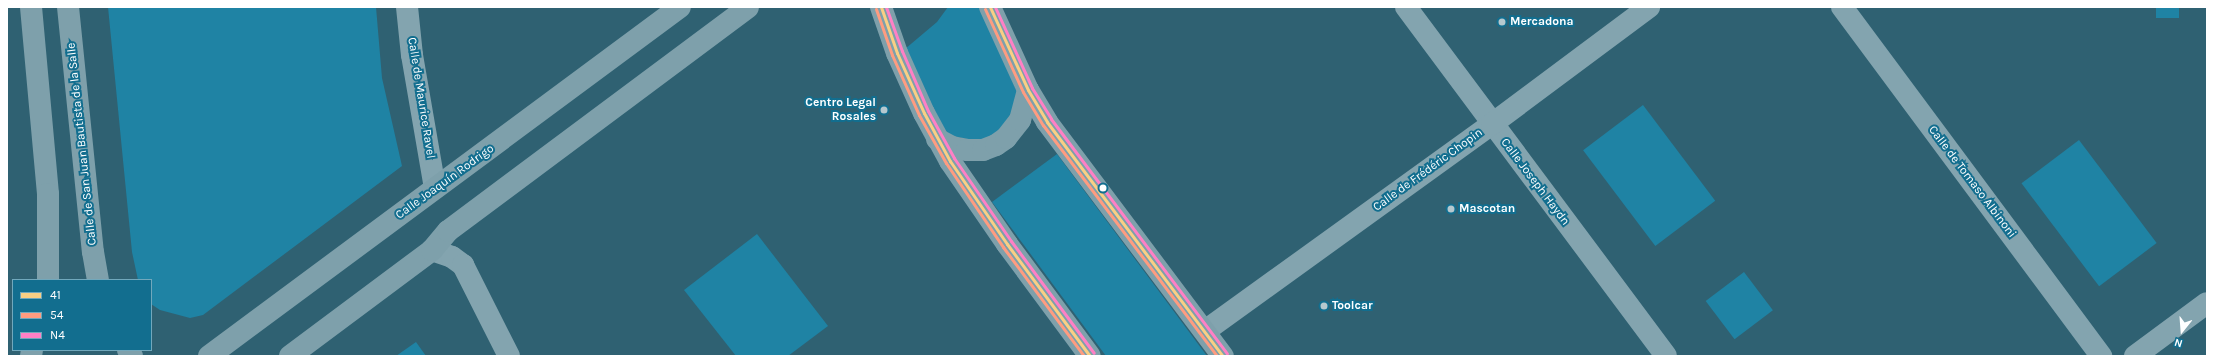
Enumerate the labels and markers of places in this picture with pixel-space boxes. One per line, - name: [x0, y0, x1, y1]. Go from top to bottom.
- place label: Mercadona: [1510, 15, 1574, 29]
- marker: Mercadona: [1497, 17, 1507, 27]
- place label: Centro Legal Rosales: [805, 96, 876, 124]
- marker: Centro Legal Rosales: [879, 105, 889, 115]
- unlabelled marker: [1098, 183, 1108, 193]
- place label: Mascotan: [1459, 202, 1515, 216]
- marker: Mascotan: [1446, 204, 1456, 214]
- place label: Toolcar: [1332, 299, 1373, 313]
- marker: Toolcar: [1319, 301, 1329, 311]

